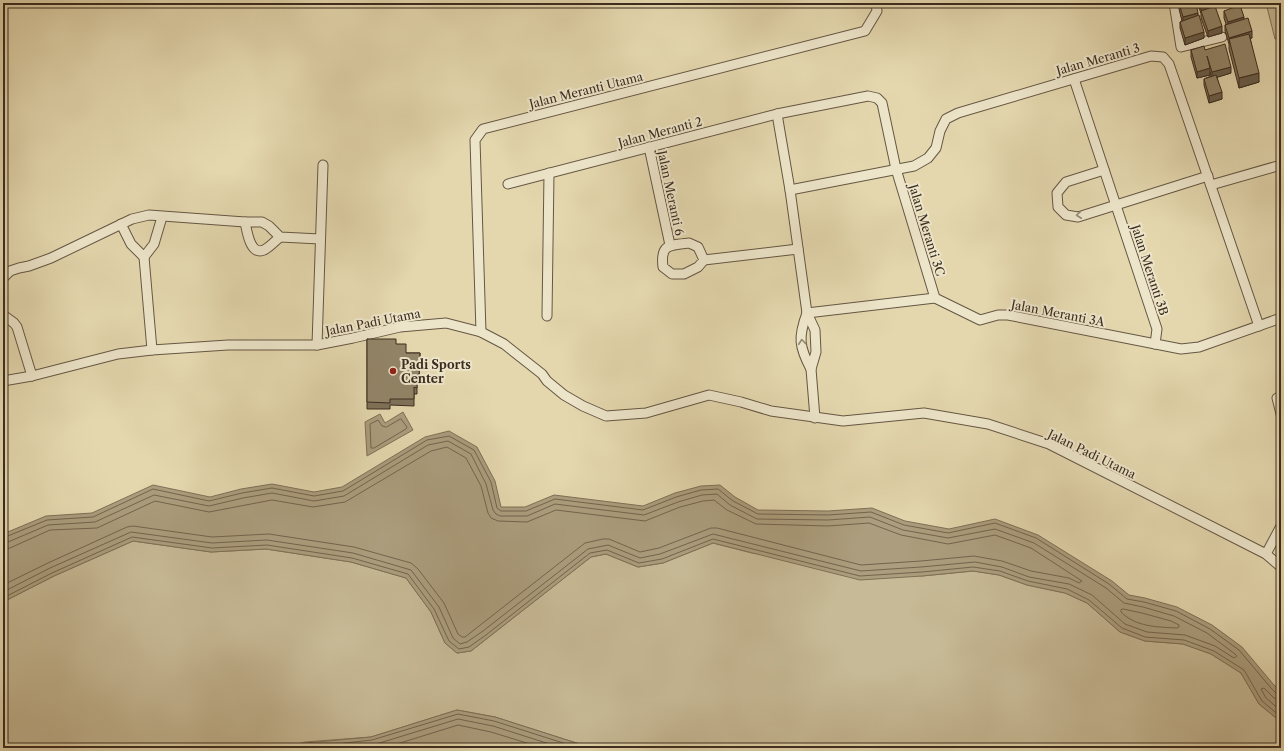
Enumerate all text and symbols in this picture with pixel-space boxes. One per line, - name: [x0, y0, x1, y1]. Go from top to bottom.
- street label: Jalan Meranti 3: [1053, 40, 1141, 79]
- street label: Jalan Meranti Utama: [526, 68, 645, 112]
- street label: Jalan Meranti 2: [614, 114, 704, 151]
- street label: Jalan Meranti 6: [654, 147, 687, 237]
- street label: Jalan Meranti 3C: [905, 180, 948, 278]
- one-way arrow: [1075, 211, 1082, 220]
- street label: Jalan Meranti 3B: [1128, 221, 1172, 317]
- street label: Jalan Meranti 3A: [1008, 296, 1107, 330]
- street label: Jalan Padi Utama: [322, 305, 422, 339]
- one-way arrow: [797, 339, 806, 345]
- place label: Padi Sports Center: [401, 357, 471, 386]
- marker: Padi Sports Center: [388, 366, 398, 376]
- street label: Jalan Padi Utama: [1044, 425, 1139, 482]

